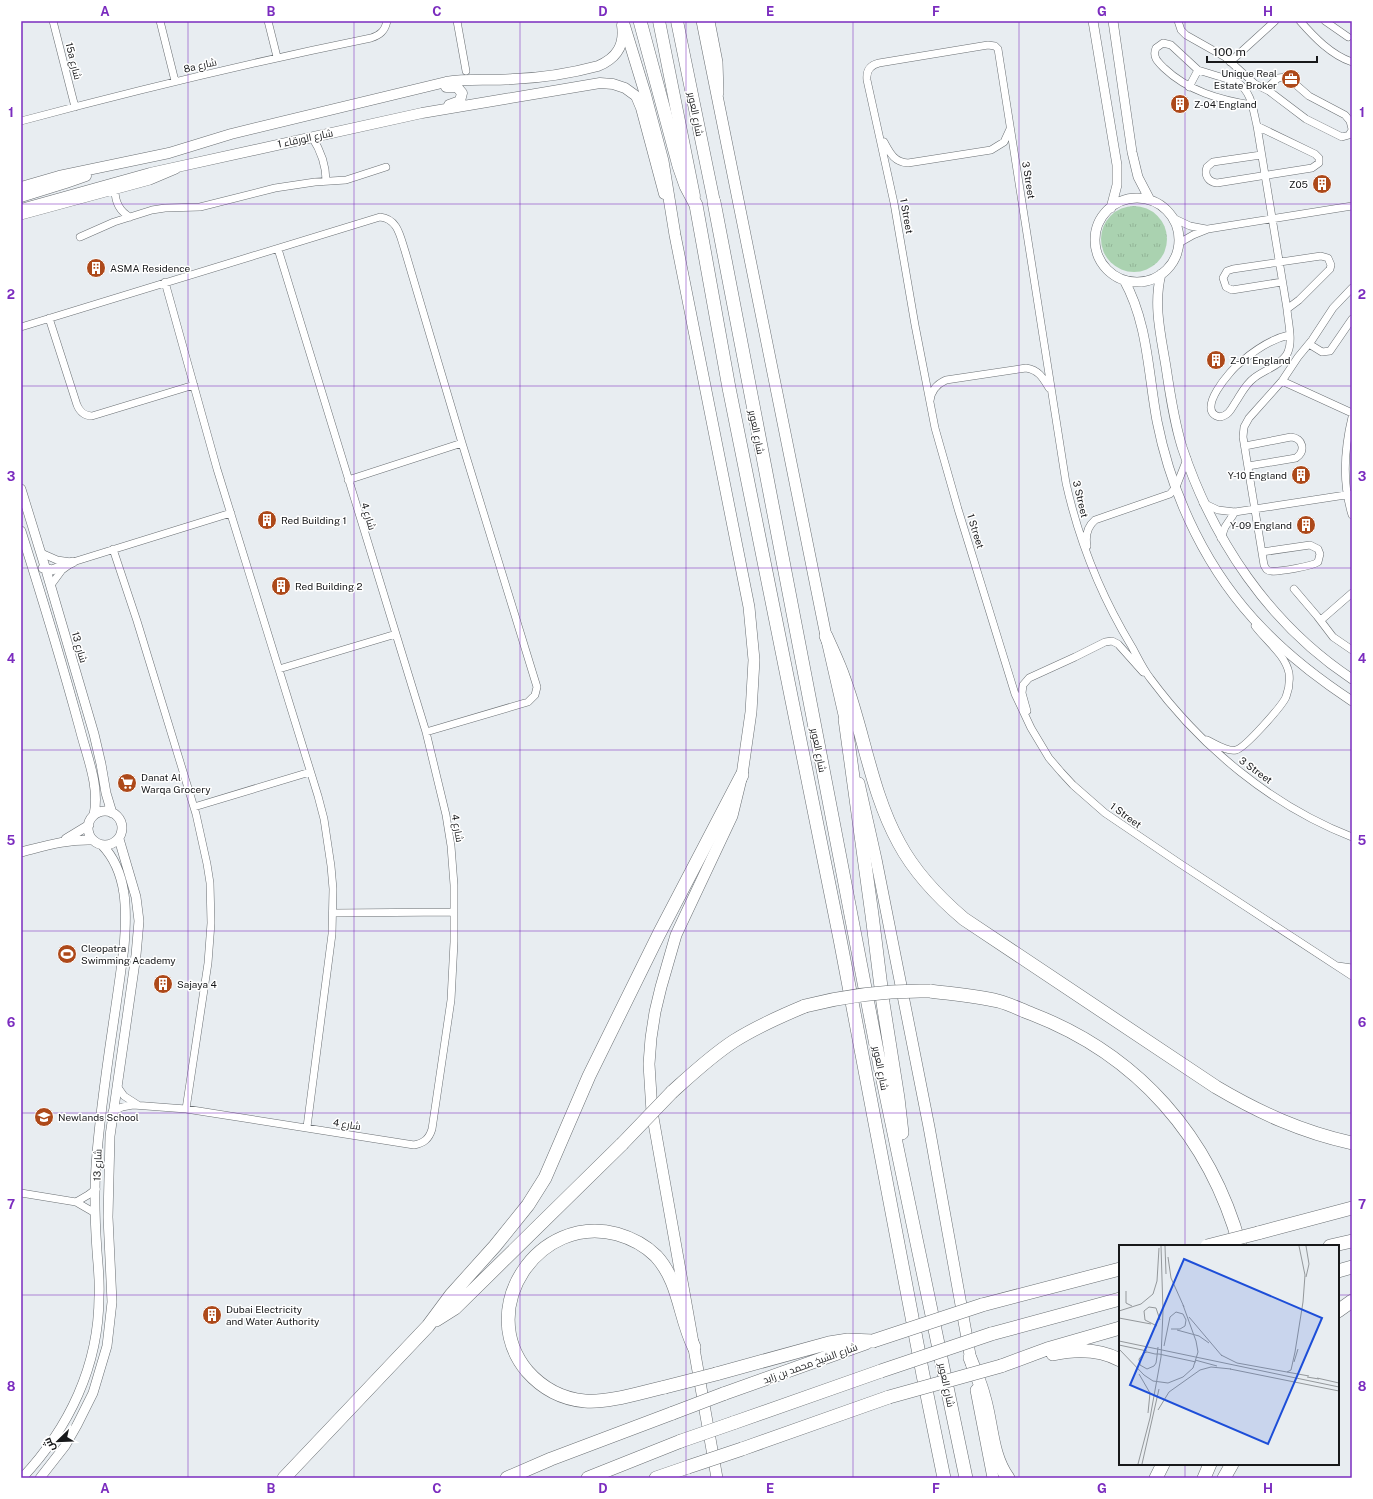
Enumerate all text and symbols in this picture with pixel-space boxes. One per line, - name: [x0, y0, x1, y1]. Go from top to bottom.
- text: A: [100, 4, 110, 19]
- text: B: [267, 4, 276, 19]
- text: C: [432, 4, 442, 19]
- text: D: [598, 4, 608, 19]
- text: E: [766, 4, 774, 19]
- text: F: [932, 4, 940, 19]
- text: G: [1097, 4, 1107, 19]
- text: H: [1263, 4, 1273, 19]
- scale bar: [1207, 38, 1317, 64]
- street label: 15a شارع: [63, 41, 84, 81]
- text: 100 m: [1213, 45, 1246, 59]
- street label: 8a شارع: [182, 55, 218, 76]
- place label: Unique Real Estate Broker: [1214, 67, 1277, 91]
- office icon: Unique Real Estate Broker: [1280, 68, 1302, 90]
- street label: شارع العوير: [685, 90, 706, 137]
- building icon: Z-04 England: [1169, 93, 1191, 115]
- place label: Z-04 England: [1194, 98, 1257, 110]
- text: 1: [8, 105, 14, 120]
- text: 1: [1359, 105, 1365, 120]
- street label: شارع الورقاء 1: [276, 126, 334, 151]
- street label: 3 Street: [1020, 160, 1038, 200]
- building icon: Z05: [1311, 173, 1333, 195]
- place label: Z05: [1289, 178, 1308, 190]
- street label: 1 Street: [898, 197, 916, 235]
- building icon: ASMA Residence: [85, 257, 107, 279]
- place label: ASMA Residence: [110, 262, 191, 274]
- text: 2: [7, 287, 15, 302]
- text: 2: [1358, 287, 1366, 302]
- building icon: Z-01 England: [1205, 349, 1227, 371]
- place label: Z-01 England: [1230, 354, 1291, 366]
- street label: شارع العوير: [746, 408, 767, 455]
- building icon: Y-10 England: [1290, 464, 1312, 486]
- text: 3: [7, 469, 16, 484]
- place label: Y-10 England: [1228, 469, 1287, 481]
- text: 3: [1358, 469, 1367, 484]
- street label: 3 Street: [1071, 479, 1091, 519]
- street label: شارع 4: [358, 501, 379, 531]
- building icon: Red Building 1: [256, 509, 278, 531]
- street label: 1 Street: [965, 512, 987, 550]
- place label: Red Building 1: [281, 514, 347, 526]
- building icon: Y-09 England: [1295, 514, 1317, 536]
- place label: Y-09 England: [1230, 519, 1292, 531]
- building icon: Red Building 2: [270, 575, 292, 597]
- place label: Red Building 2: [295, 580, 363, 592]
- street label: شارع 13: [69, 630, 90, 664]
- text: 4: [7, 651, 16, 666]
- text: 4: [1358, 651, 1367, 666]
- street label: شارع العوير: [808, 726, 829, 773]
- street label: 3 Street: [1237, 754, 1275, 786]
- place label: Danat Al Warqa Grocery: [141, 771, 211, 795]
- supermarket icon: Danat Al Warqa Grocery: [116, 772, 138, 794]
- street label: 1 Street: [1108, 800, 1144, 830]
- street label: شارع 4: [449, 813, 466, 843]
- text: 5: [7, 833, 16, 848]
- text: 5: [1358, 833, 1367, 848]
- place label: Cleopatra Swimming Academy: [81, 942, 176, 966]
- sports icon: Cleopatra Swimming Academy: [56, 943, 78, 965]
- building icon: Sajaya 4: [152, 973, 174, 995]
- place label: Sajaya 4: [177, 978, 217, 990]
- text: 6: [7, 1015, 16, 1030]
- text: 6: [1358, 1015, 1367, 1030]
- street label: شارع العوير: [870, 1044, 891, 1091]
- school or university icon: Newlands School: [33, 1106, 55, 1128]
- place label: Newlands School: [58, 1111, 139, 1123]
- street label: شارع 4: [332, 1116, 362, 1133]
- street label: شارع 13: [90, 1149, 105, 1181]
- text: 7: [7, 1197, 15, 1212]
- text: 7: [1358, 1197, 1366, 1212]
- inset map: [1119, 1245, 1339, 1465]
- place label: Dubai Electricity and Water Authority: [226, 1303, 320, 1327]
- building icon: Dubai Electricity and Water Authority: [201, 1304, 223, 1326]
- street label: شارع الشيخ محمد بن زايد: [761, 1340, 859, 1387]
- street label: شارع العوير: [935, 1361, 958, 1408]
- text: 8: [7, 1379, 16, 1394]
- text: 8: [1358, 1379, 1367, 1394]
- north arrow: [38, 1421, 78, 1461]
- text: ش: [41, 1436, 58, 1454]
- text: A: [100, 1481, 110, 1496]
- text: B: [267, 1481, 276, 1496]
- text: C: [432, 1481, 442, 1496]
- text: D: [598, 1481, 608, 1496]
- text: E: [766, 1481, 774, 1496]
- text: F: [932, 1481, 940, 1496]
- text: G: [1097, 1481, 1107, 1496]
- text: H: [1263, 1481, 1273, 1496]

